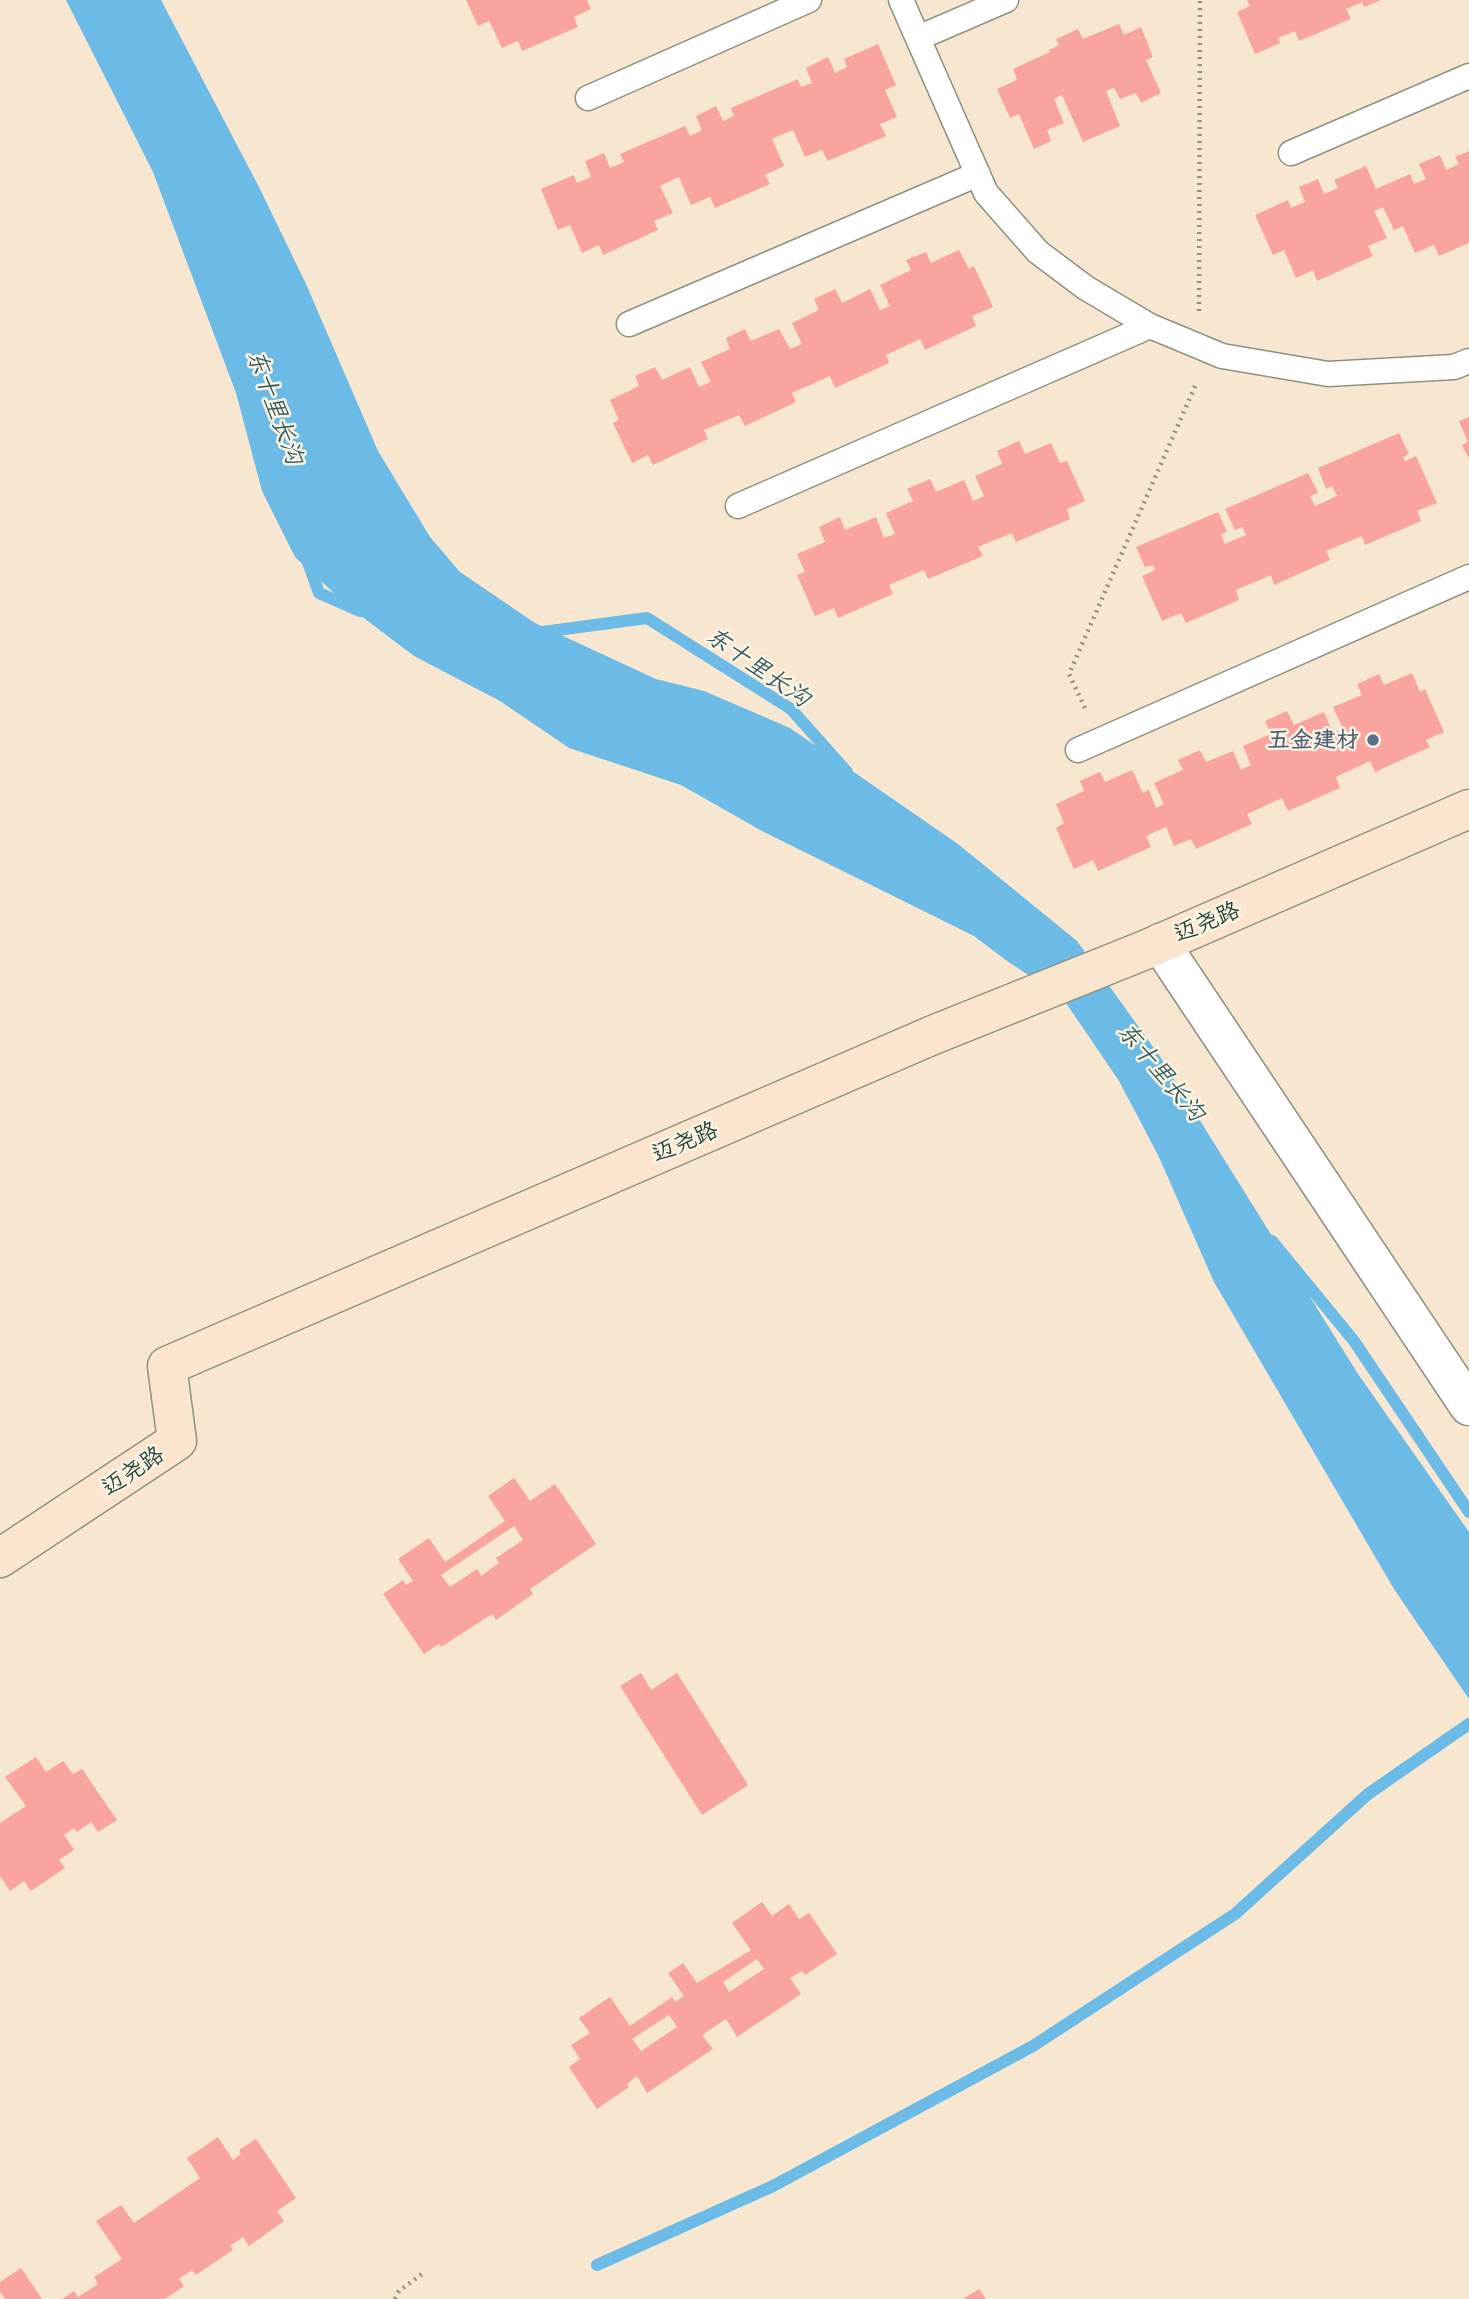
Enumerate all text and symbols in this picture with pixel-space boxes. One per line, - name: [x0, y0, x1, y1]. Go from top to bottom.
- water label: 东十里长沟: [241, 346, 309, 468]
- water label: 东十里长沟: [701, 621, 815, 713]
- place label: 五金建材: [1267, 726, 1359, 754]
- marker: 五金建材: [1365, 732, 1381, 748]
- street label: 迈尧路: [1170, 896, 1244, 948]
- water label: 东十里长沟: [1111, 1017, 1211, 1127]
- street label: 迈尧路: [648, 1116, 722, 1168]
- street label: 迈尧路: [97, 1440, 169, 1502]

